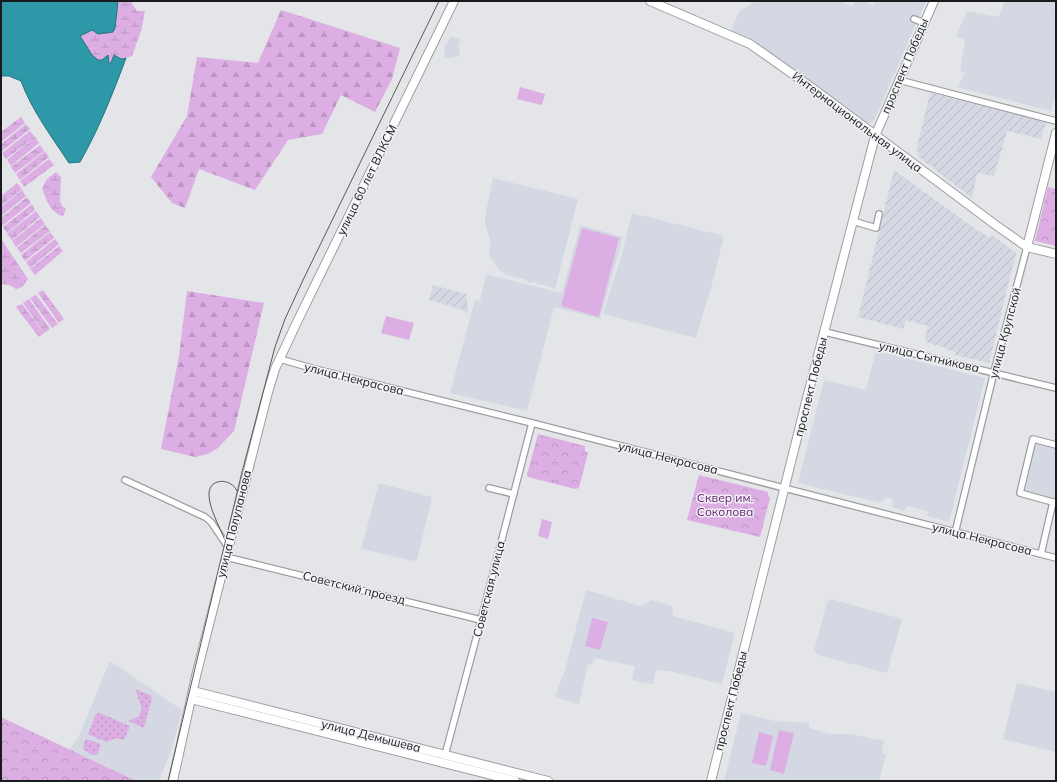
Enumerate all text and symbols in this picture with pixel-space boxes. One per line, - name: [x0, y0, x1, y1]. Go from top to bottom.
- street label: проспект Победы: [878, 16, 931, 116]
- street label: Интернациональная улица: [789, 68, 925, 175]
- street label: улица 60 лет ВЛКСМ: [333, 122, 400, 238]
- street label: улица Крупской: [985, 286, 1024, 380]
- street label: проспект Победы: [791, 335, 830, 438]
- street label: улица Сытникова: [878, 338, 981, 375]
- street label: улица Некрасова: [303, 359, 405, 398]
- street label: улица Некрасова: [617, 438, 719, 477]
- street label: улица Полупанова: [213, 469, 254, 579]
- park label: Сквер им. Соколова: [697, 490, 753, 519]
- street label: улица Некрасова: [931, 519, 1033, 558]
- street label: Советская улица: [469, 539, 508, 638]
- street label: Советский проезд: [301, 567, 407, 608]
- street label: проспект Победы: [711, 649, 750, 752]
- street label: улица Демышева: [320, 716, 422, 755]

